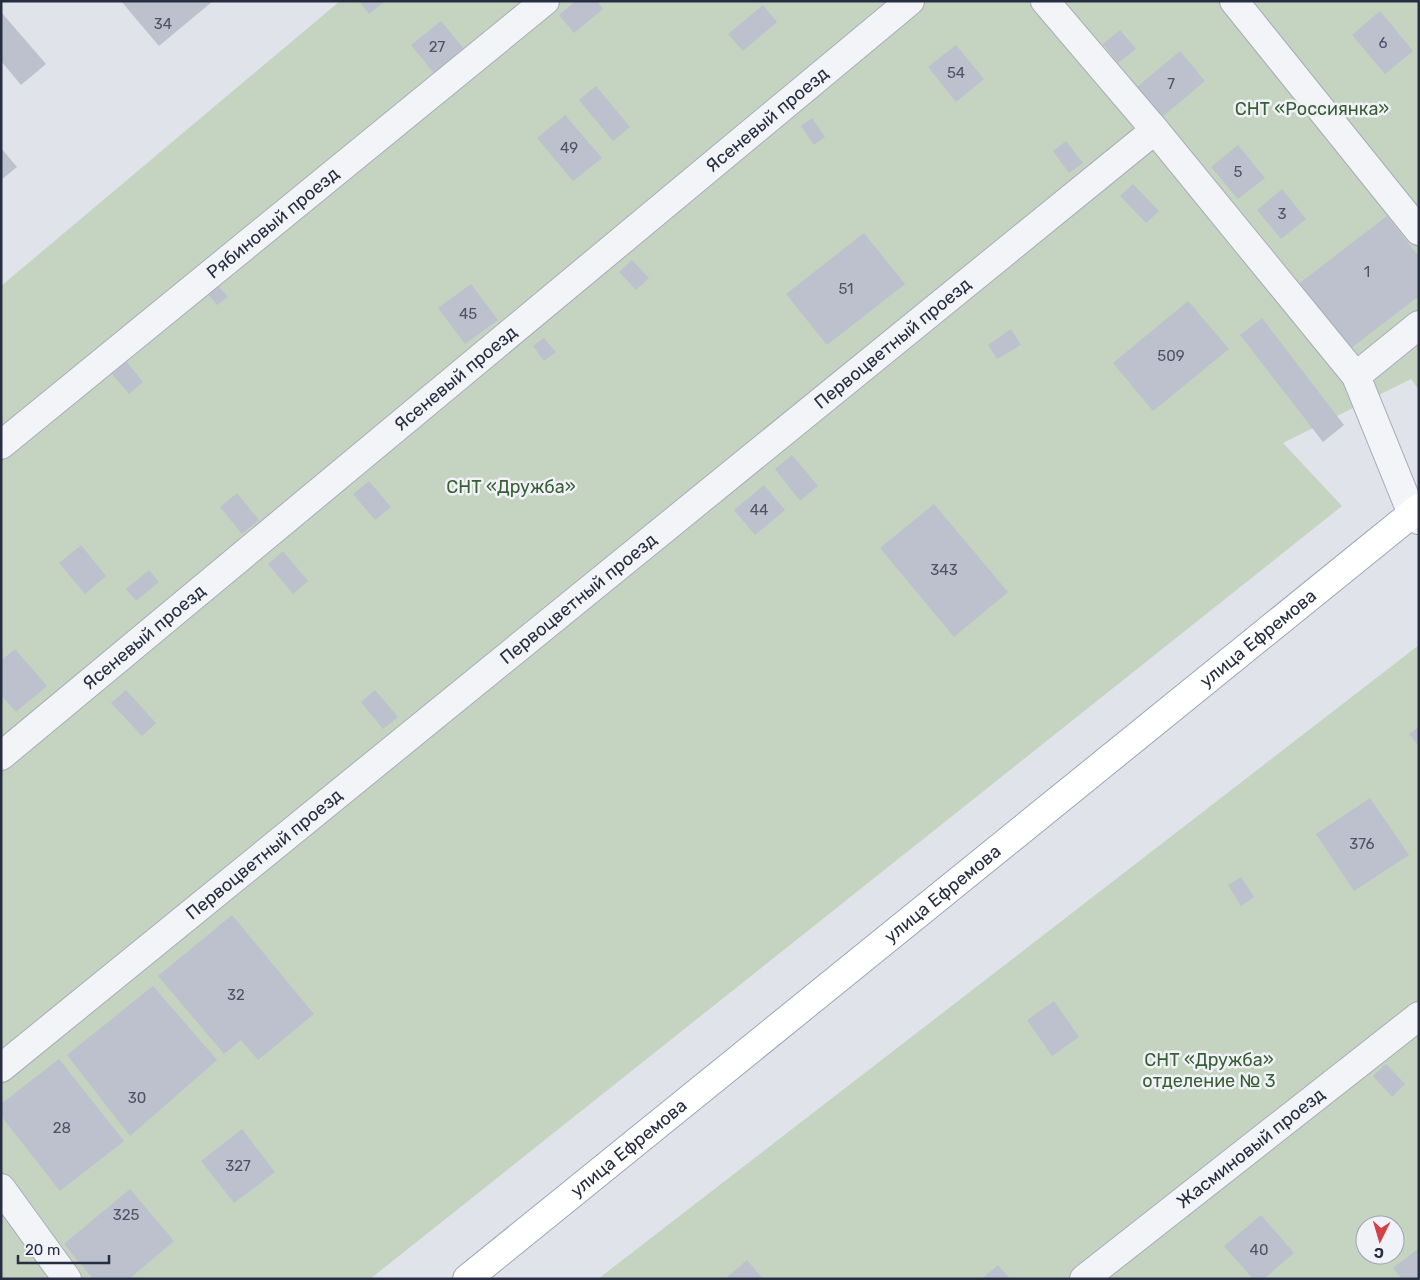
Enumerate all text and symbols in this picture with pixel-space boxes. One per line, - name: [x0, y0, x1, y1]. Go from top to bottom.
- house number: 34: [154, 15, 172, 33]
- house number: 6: [1378, 34, 1388, 52]
- house number: 27: [429, 38, 446, 56]
- street label: Ясеневый проезд: [701, 62, 833, 177]
- house number: 54: [947, 64, 965, 82]
- house number: 7: [1167, 75, 1175, 93]
- park label: СНТ «Россиянка»: [1235, 98, 1389, 120]
- house number: 49: [560, 139, 578, 157]
- street label: Рябиновый проезд: [202, 162, 344, 284]
- house number: 5: [1234, 163, 1243, 181]
- house number: 3: [1277, 205, 1287, 223]
- house number: 1: [1364, 263, 1370, 281]
- street label: Первоцветный проезд: [810, 273, 976, 414]
- house number: 51: [838, 280, 854, 298]
- house number: 45: [459, 305, 477, 323]
- street label: Ясеневый проезд: [390, 321, 522, 436]
- house number: 509: [1157, 347, 1185, 365]
- park label: СНТ «Дружба»: [446, 476, 576, 498]
- house number: 44: [750, 501, 768, 519]
- street label: Первоцветный проезд: [495, 528, 661, 669]
- house number: 343: [930, 561, 958, 579]
- street label: Ясеневый проезд: [78, 580, 210, 695]
- street label: улица Ефремова: [1195, 585, 1321, 692]
- street label: Первоцветный проезд: [181, 784, 347, 924]
- house number: 376: [1349, 835, 1375, 853]
- street label: улица Ефремова: [880, 840, 1005, 948]
- house number: 32: [227, 986, 245, 1004]
- park label: СНТ «Дружба» отделение № 3: [1142, 1049, 1276, 1092]
- street label: Жасминовый проезд: [1172, 1083, 1329, 1213]
- house number: 30: [128, 1089, 146, 1107]
- street label: улица Ефремова: [566, 1094, 691, 1202]
- house number: 28: [53, 1119, 71, 1137]
- house number: 327: [225, 1157, 251, 1175]
- house number: 325: [113, 1206, 139, 1224]
- north arrow: [1355, 1215, 1405, 1265]
- scale bar: [18, 1232, 109, 1264]
- text: 20 m: [25, 1241, 60, 1259]
- house number: 40: [1250, 1241, 1268, 1259]
- text: С: [1373, 1244, 1385, 1261]

